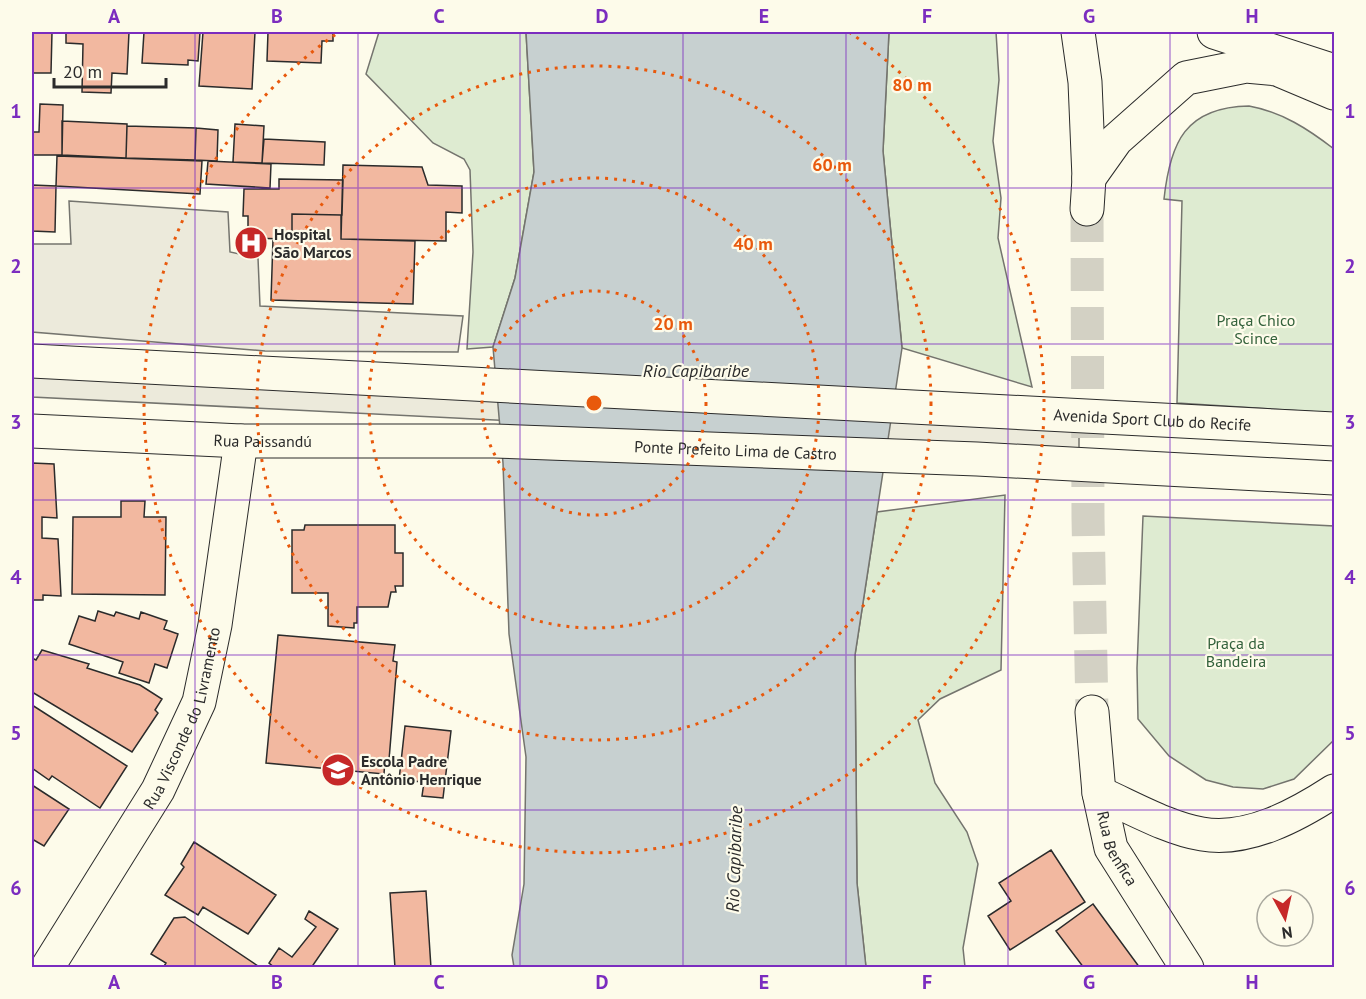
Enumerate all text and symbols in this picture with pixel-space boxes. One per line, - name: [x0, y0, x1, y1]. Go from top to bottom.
- text: A: [108, 3, 121, 29]
- text: B: [271, 3, 283, 29]
- text: C: [433, 3, 445, 29]
- text: D: [596, 3, 609, 29]
- text: E: [759, 3, 769, 29]
- text: F: [922, 3, 932, 29]
- text: G: [1083, 3, 1095, 29]
- text: H: [1245, 3, 1259, 29]
- scale bar: [54, 51, 166, 89]
- text: 20 m: [63, 60, 102, 83]
- text: 80 m: [892, 73, 932, 96]
- text: 1: [10, 98, 22, 124]
- text: 1: [1344, 98, 1356, 124]
- text: 60 m: [812, 153, 852, 176]
- place label: Hospital São Marcos: [274, 224, 352, 262]
- hospital icon: Hospital São Marcos: [233, 225, 269, 261]
- text: 40 m: [733, 232, 773, 255]
- text: 2: [10, 253, 22, 279]
- text: 2: [1344, 253, 1356, 279]
- park label: Praça Chico Scince: [1217, 310, 1295, 348]
- text: 20 m: [653, 312, 693, 335]
- water label: Rio Capibaribe: [643, 359, 750, 382]
- centre of rings: [584, 393, 604, 413]
- street label: Avenida Sport Club do Recife: [1053, 404, 1252, 435]
- text: 3: [10, 409, 22, 435]
- text: 3: [1344, 409, 1356, 435]
- street label: Rua Paissandú: [213, 430, 312, 451]
- street label: Ponte Prefeito Lima de Castro: [634, 436, 837, 464]
- text: 4: [10, 564, 22, 590]
- text: 4: [1344, 564, 1356, 590]
- street label: Rua Visconde do Livramento: [139, 625, 224, 813]
- park label: Praça da Bandeira: [1206, 633, 1266, 671]
- text: 5: [10, 720, 22, 746]
- text: 5: [1344, 720, 1356, 746]
- place label: Escola Padre Antônio Henrique: [361, 751, 482, 789]
- school or university icon: Escola Padre Antônio Henrique: [320, 752, 356, 788]
- water label: Rio Capibaribe: [721, 805, 747, 913]
- street label: Rua Benfica: [1093, 809, 1142, 889]
- text: 6: [10, 875, 22, 901]
- text: 6: [1344, 875, 1356, 901]
- north arrow: [1255, 888, 1315, 948]
- text: N: [1280, 922, 1294, 943]
- text: A: [108, 969, 121, 995]
- text: B: [271, 969, 283, 995]
- text: C: [433, 969, 445, 995]
- text: D: [596, 969, 609, 995]
- text: E: [759, 969, 769, 995]
- text: F: [922, 969, 932, 995]
- text: G: [1083, 969, 1095, 995]
- text: H: [1245, 969, 1259, 995]

